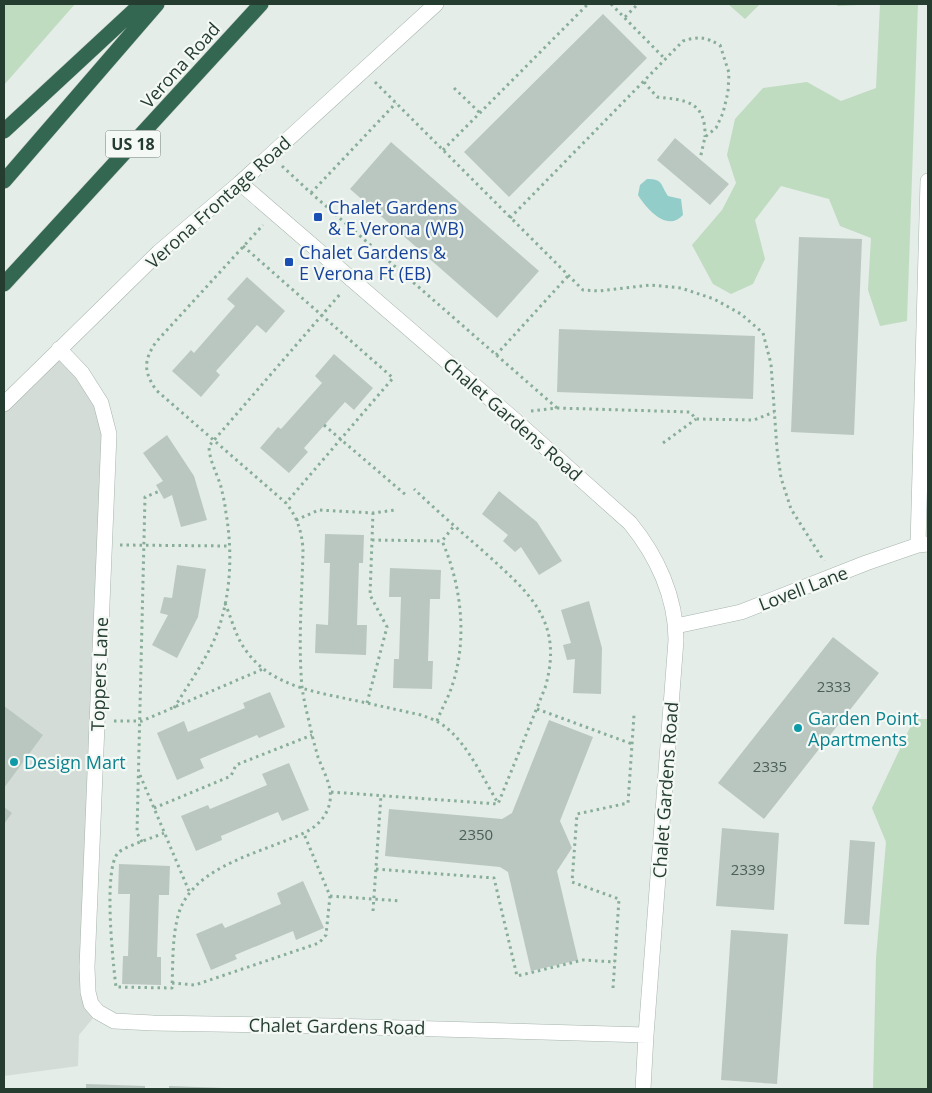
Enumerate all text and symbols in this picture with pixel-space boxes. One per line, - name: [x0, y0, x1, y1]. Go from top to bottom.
- street label: Verona Road: [135, 17, 225, 113]
- road number: US 18: [106, 130, 160, 158]
- street label: Verona Frontage Road: [140, 130, 296, 274]
- place label: Chalet Gardens & E Verona (WB): [328, 195, 464, 240]
- marker: Chalet Gardens & E Verona (WB): [312, 211, 324, 223]
- place label: Chalet Gardens & E Verona Ft (EB): [299, 240, 447, 285]
- marker: Chalet Gardens & E Verona Ft (EB): [283, 256, 295, 268]
- street label: Chalet Gardens Road: [438, 352, 588, 486]
- street label: Lovell Lane: [755, 560, 851, 616]
- street label: Toppers Lane: [85, 617, 113, 731]
- house number: 2333: [817, 676, 851, 696]
- street label: Chalet Gardens Road: [647, 701, 683, 879]
- place label: Garden Point Apartments: [808, 706, 919, 751]
- marker: Garden Point Apartments: [792, 722, 804, 734]
- place label: Design Mart: [24, 750, 126, 774]
- marker: Design Mart: [8, 756, 20, 768]
- house number: 2335: [753, 756, 787, 776]
- house number: 2350: [459, 824, 493, 844]
- house number: 2339: [731, 859, 765, 879]
- street label: Chalet Gardens Road: [248, 1012, 426, 1040]

